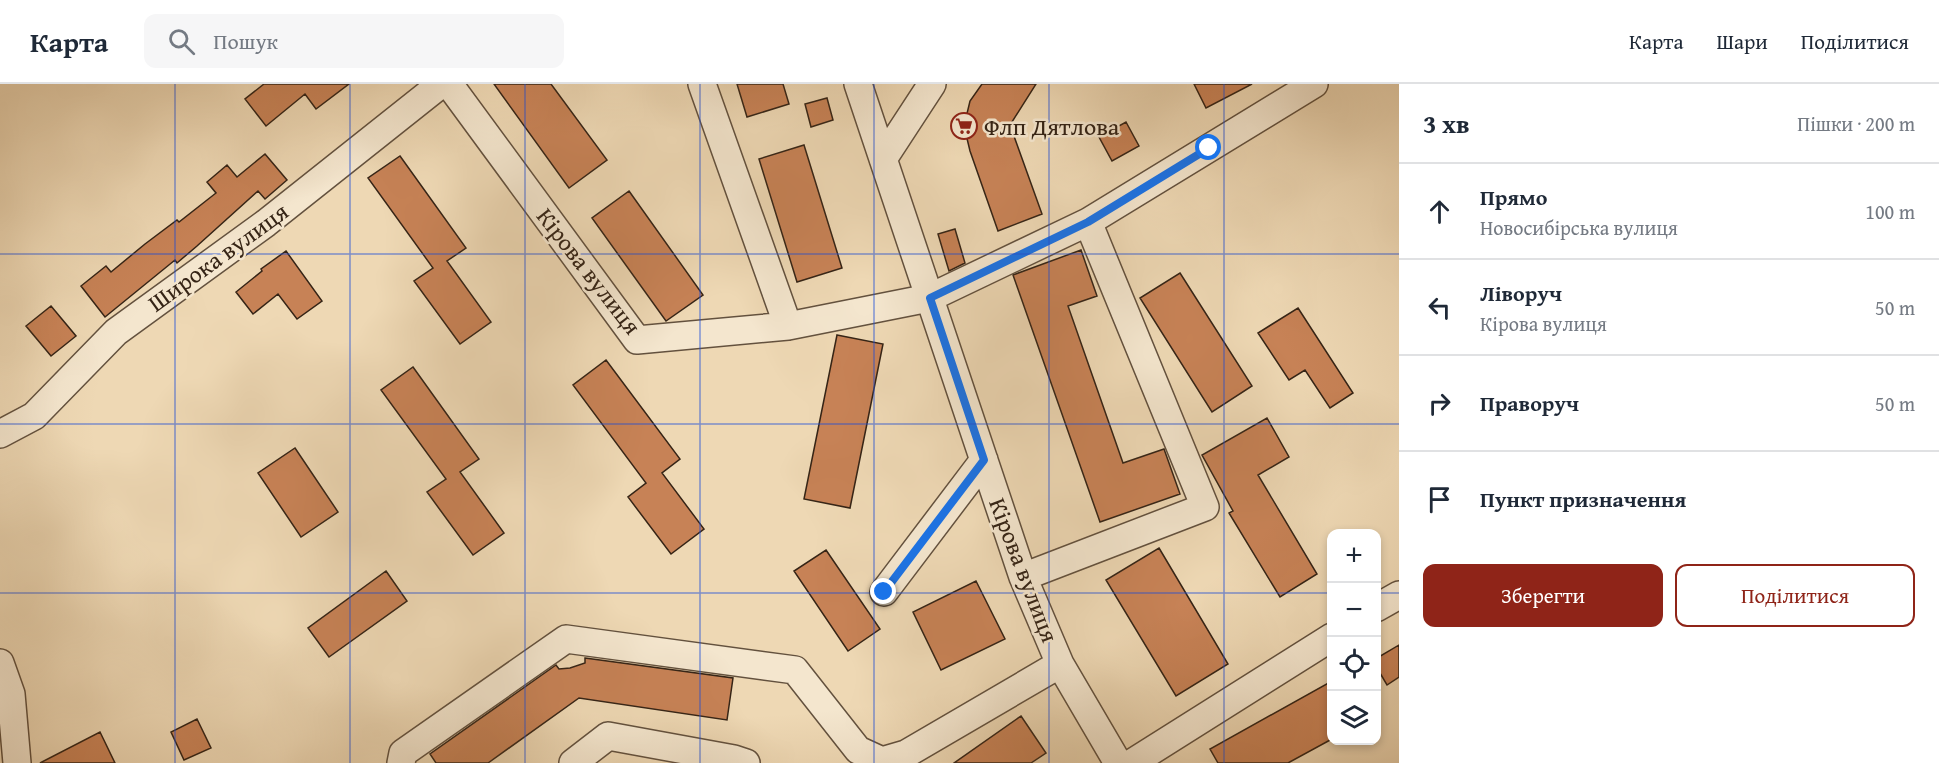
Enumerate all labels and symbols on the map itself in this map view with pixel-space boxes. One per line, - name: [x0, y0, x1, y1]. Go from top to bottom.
- place label: Флп Дятлова: [984, 109, 1120, 144]
- supermarket icon: Флп Дятлова: [949, 111, 979, 141]
- route start: [1195, 134, 1221, 160]
- street label: Широка вулиця: [141, 194, 295, 320]
- street label: Кірова вулиця: [528, 200, 650, 342]
- street label: Кірова вулиця: [980, 493, 1068, 647]
- route end: [870, 578, 896, 604]

